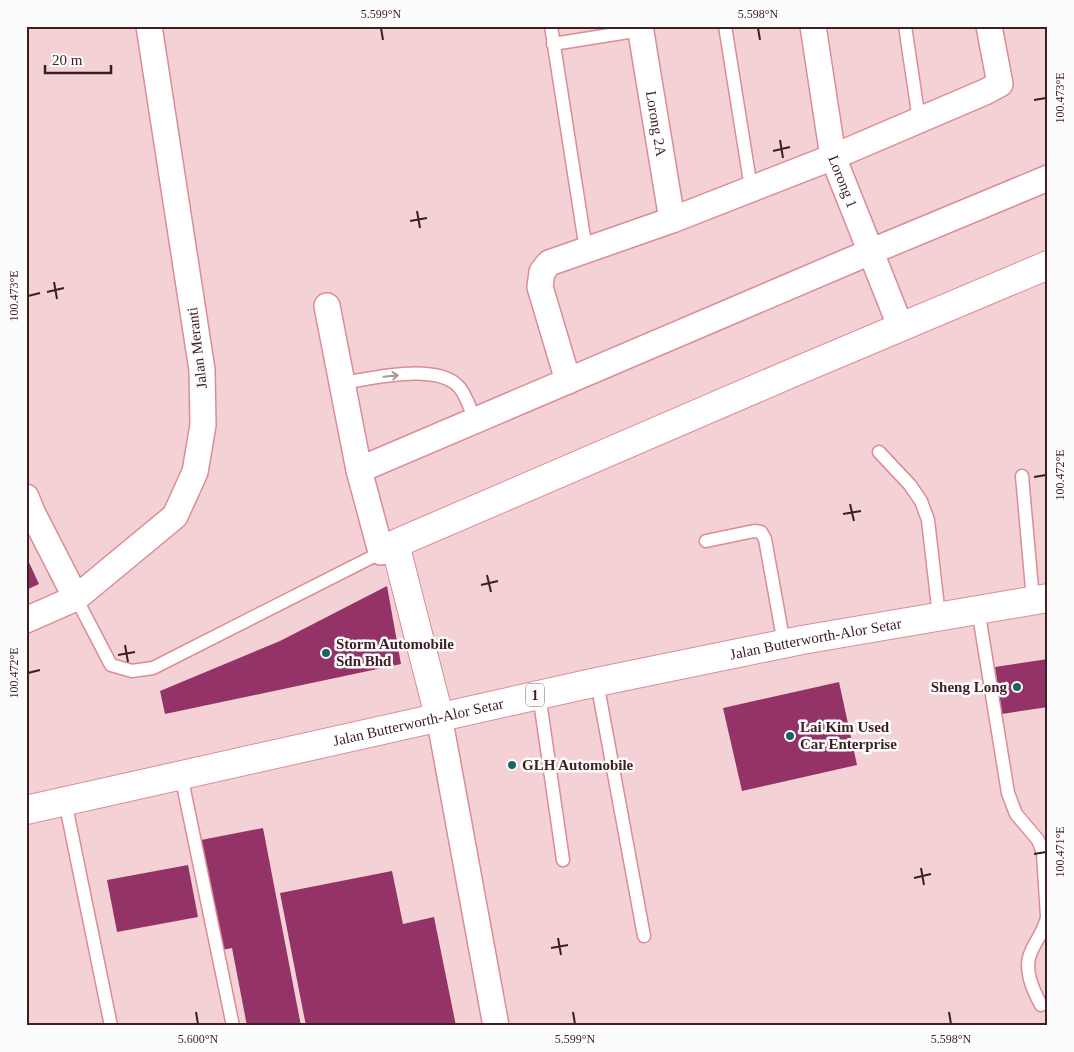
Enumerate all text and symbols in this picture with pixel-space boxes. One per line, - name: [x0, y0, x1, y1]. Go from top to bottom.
- text: 5.599°N: [361, 7, 402, 21]
- text: 5.598°N: [738, 7, 779, 21]
- scale bar: [45, 42, 111, 74]
- text: 20 m: [52, 52, 83, 68]
- text: 100.473°E: [1053, 72, 1067, 124]
- street label: Lorong 2A: [643, 90, 669, 158]
- street label: Lorong 1: [825, 153, 860, 210]
- text: 100.473°E: [7, 270, 21, 322]
- street label: Jalan Meranti: [184, 306, 210, 390]
- one-way arrow: [382, 371, 398, 381]
- text: 100.472°E: [1053, 449, 1067, 501]
- street label: Jalan Butterworth-Alor Setar: [728, 615, 903, 663]
- place label: Storm Automobile Sdn Bhd: [336, 636, 454, 669]
- text: 100.472°E: [7, 647, 21, 699]
- marker: Storm Automobile Sdn Bhd: [320, 647, 332, 659]
- place label: Sheng Long: [931, 679, 1007, 695]
- marker: Sheng Long: [1011, 681, 1023, 693]
- road number: 1: [526, 684, 544, 706]
- street label: Jalan Butterworth-Alor Setar: [331, 695, 505, 749]
- place label: Lai Kim Used Car Enterprise: [800, 719, 897, 752]
- marker: Lai Kim Used Car Enterprise: [784, 730, 796, 742]
- place label: GLH Automobile: [522, 757, 634, 773]
- marker: GLH Automobile: [506, 759, 518, 771]
- text: 100.471°E: [1053, 826, 1067, 878]
- text: 5.600°N: [178, 1032, 219, 1046]
- text: 5.599°N: [555, 1032, 596, 1046]
- text: 5.598°N: [931, 1032, 972, 1046]

